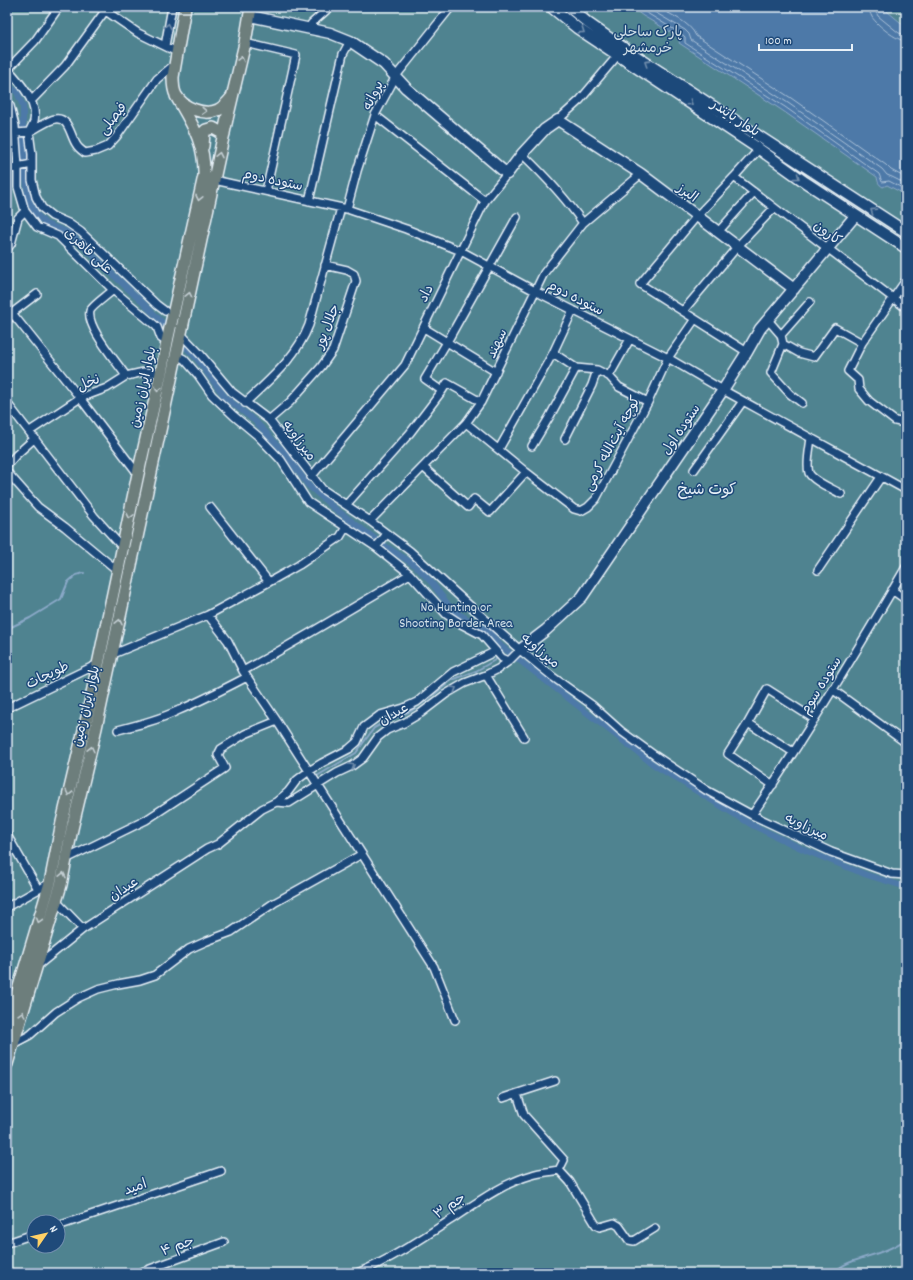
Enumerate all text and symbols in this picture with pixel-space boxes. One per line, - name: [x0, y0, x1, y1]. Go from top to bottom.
- one-way arrow: [163, 23, 172, 30]
- park label: پارک ساحلی خرمشهر: [614, 23, 682, 59]
- one-way arrow: [577, 26, 584, 33]
- scale bar: [759, 26, 852, 52]
- text: 100 m: [765, 33, 792, 50]
- one-way arrow: [236, 56, 245, 63]
- one-way arrow: [644, 60, 651, 68]
- street label: پروانه: [358, 78, 390, 114]
- street label: بلوار بایندر: [705, 94, 763, 142]
- one-way arrow: [686, 98, 693, 106]
- street label: فیصلی: [94, 99, 133, 140]
- one-way arrow: [201, 107, 207, 116]
- one-way arrow: [215, 152, 223, 158]
- street label: ستوده دوم: [241, 165, 305, 197]
- one-way arrow: [793, 172, 800, 180]
- street label: البرز: [671, 178, 702, 208]
- one-way arrow: [195, 195, 203, 201]
- one-way arrow: [870, 208, 877, 216]
- street label: کارون: [809, 216, 845, 251]
- street label: علی قاهری: [59, 224, 116, 279]
- street label: ستوده دوم: [543, 276, 607, 322]
- street label: داد: [414, 282, 440, 306]
- one-way arrow: [184, 292, 192, 299]
- street label: جلال پور: [309, 301, 346, 353]
- street label: سهند: [482, 326, 513, 362]
- street label: بلوار ایران زمین: [126, 345, 162, 430]
- street label: نخل: [74, 370, 104, 398]
- one-way arrow: [154, 386, 162, 392]
- street label: کوچه آیت‌الله کرمی: [579, 393, 646, 495]
- street label: ستوده اول: [657, 401, 706, 460]
- street label: میرزاویه: [277, 417, 320, 466]
- district label: کوت شیخ: [678, 479, 737, 502]
- one-way arrow: [126, 513, 134, 519]
- park label: No Hunting or Shooting Border Area: [399, 598, 513, 634]
- one-way arrow: [114, 618, 122, 625]
- street label: میرزاویه: [516, 629, 564, 674]
- street label: ستوده سوم: [796, 653, 847, 719]
- street label: طویجات: [23, 657, 73, 695]
- street label: بلوار ایران زمین: [68, 664, 106, 749]
- one-way arrow: [450, 687, 457, 694]
- street label: عیدان: [375, 698, 413, 731]
- one-way arrow: [86, 745, 94, 752]
- one-way arrow: [348, 763, 355, 770]
- one-way arrow: [65, 790, 74, 797]
- street label: میرزاویه: [781, 809, 831, 847]
- one-way arrow: [58, 872, 66, 879]
- street label: عیدان: [106, 873, 143, 907]
- one-way arrow: [35, 916, 44, 923]
- one-way arrow: [17, 1010, 26, 1017]
- street label: امید: [122, 1175, 150, 1201]
- street label: جم ۳: [430, 1189, 470, 1225]
- north arrow: [26, 1214, 66, 1254]
- text: N: [44, 1223, 61, 1237]
- street label: جم ۴: [158, 1232, 197, 1262]

